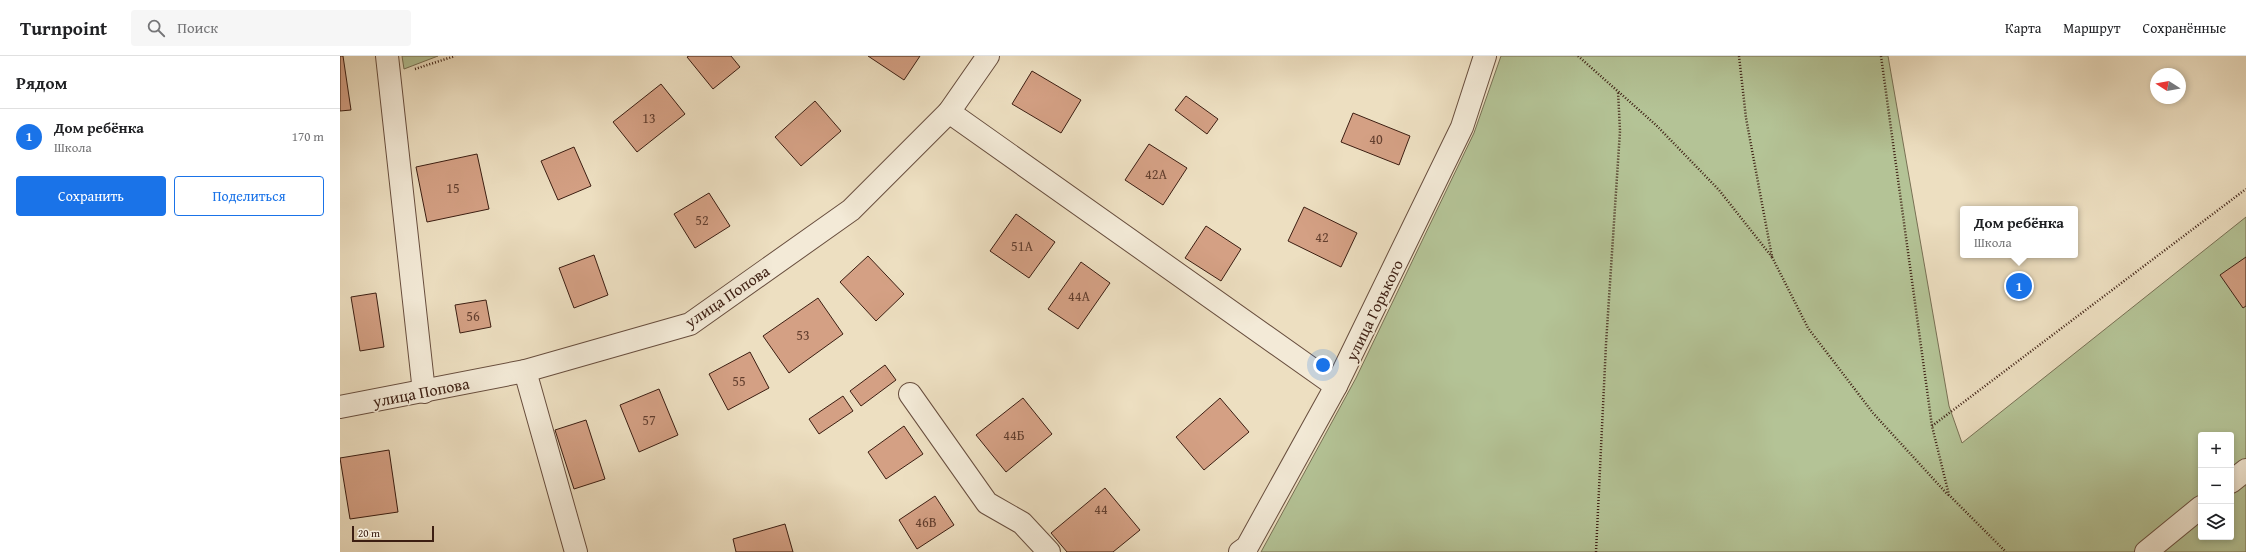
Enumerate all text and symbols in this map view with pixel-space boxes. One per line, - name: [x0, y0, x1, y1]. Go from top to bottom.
- search box: [131, 10, 411, 46]
- text: Turnpoint: [20, 14, 107, 42]
- icon: search: [145, 17, 167, 39]
- text: Поиск: [177, 17, 218, 38]
- text: Карта: [2005, 18, 2041, 38]
- text: Маршрут: [2063, 18, 2121, 38]
- text: Сохранённые: [2143, 18, 2226, 38]
- north arrow: [2150, 68, 2186, 104]
- text: Рядом: [16, 70, 67, 95]
- house number: 13: [642, 108, 656, 128]
- text: Дом ребёнка: [54, 117, 144, 138]
- text: 1: [26, 127, 32, 146]
- text: 170 m: [292, 127, 324, 146]
- house number: 40: [1369, 129, 1383, 149]
- text: Школа: [54, 138, 92, 157]
- house number: 42А: [1145, 164, 1167, 184]
- button: Сохранить: [16, 176, 166, 216]
- button: Поделиться: [174, 176, 324, 216]
- house number: 15: [446, 178, 460, 198]
- popup: [1960, 206, 2078, 258]
- house number: 52: [695, 210, 709, 230]
- text: Дом ребёнка: [1974, 212, 2064, 233]
- house number: 42: [1315, 227, 1329, 247]
- text: Школа: [1974, 233, 2012, 252]
- house number: 51А: [1011, 236, 1033, 256]
- street label: улица Горького: [1339, 255, 1409, 366]
- street label: улица Попова: [679, 258, 775, 334]
- pin: 1: [2006, 271, 2032, 301]
- house number: 44А: [1068, 286, 1090, 306]
- house number: 56: [466, 306, 480, 326]
- house number: 53: [796, 325, 810, 345]
- your location: [1313, 355, 1333, 375]
- street label: улица Попова: [370, 371, 472, 413]
- house number: 55: [732, 371, 746, 391]
- house number: 57: [642, 410, 656, 430]
- house number: 44Б: [1003, 425, 1025, 445]
- map controls: [2198, 432, 2234, 540]
- button: +: [2198, 432, 2234, 468]
- button: −: [2198, 468, 2234, 504]
- house number: 44: [1094, 499, 1108, 519]
- button: layers: [2198, 504, 2234, 540]
- house number: 46В: [915, 512, 937, 532]
- scale bar: [352, 524, 434, 543]
- text: 20 m: [358, 525, 380, 541]

